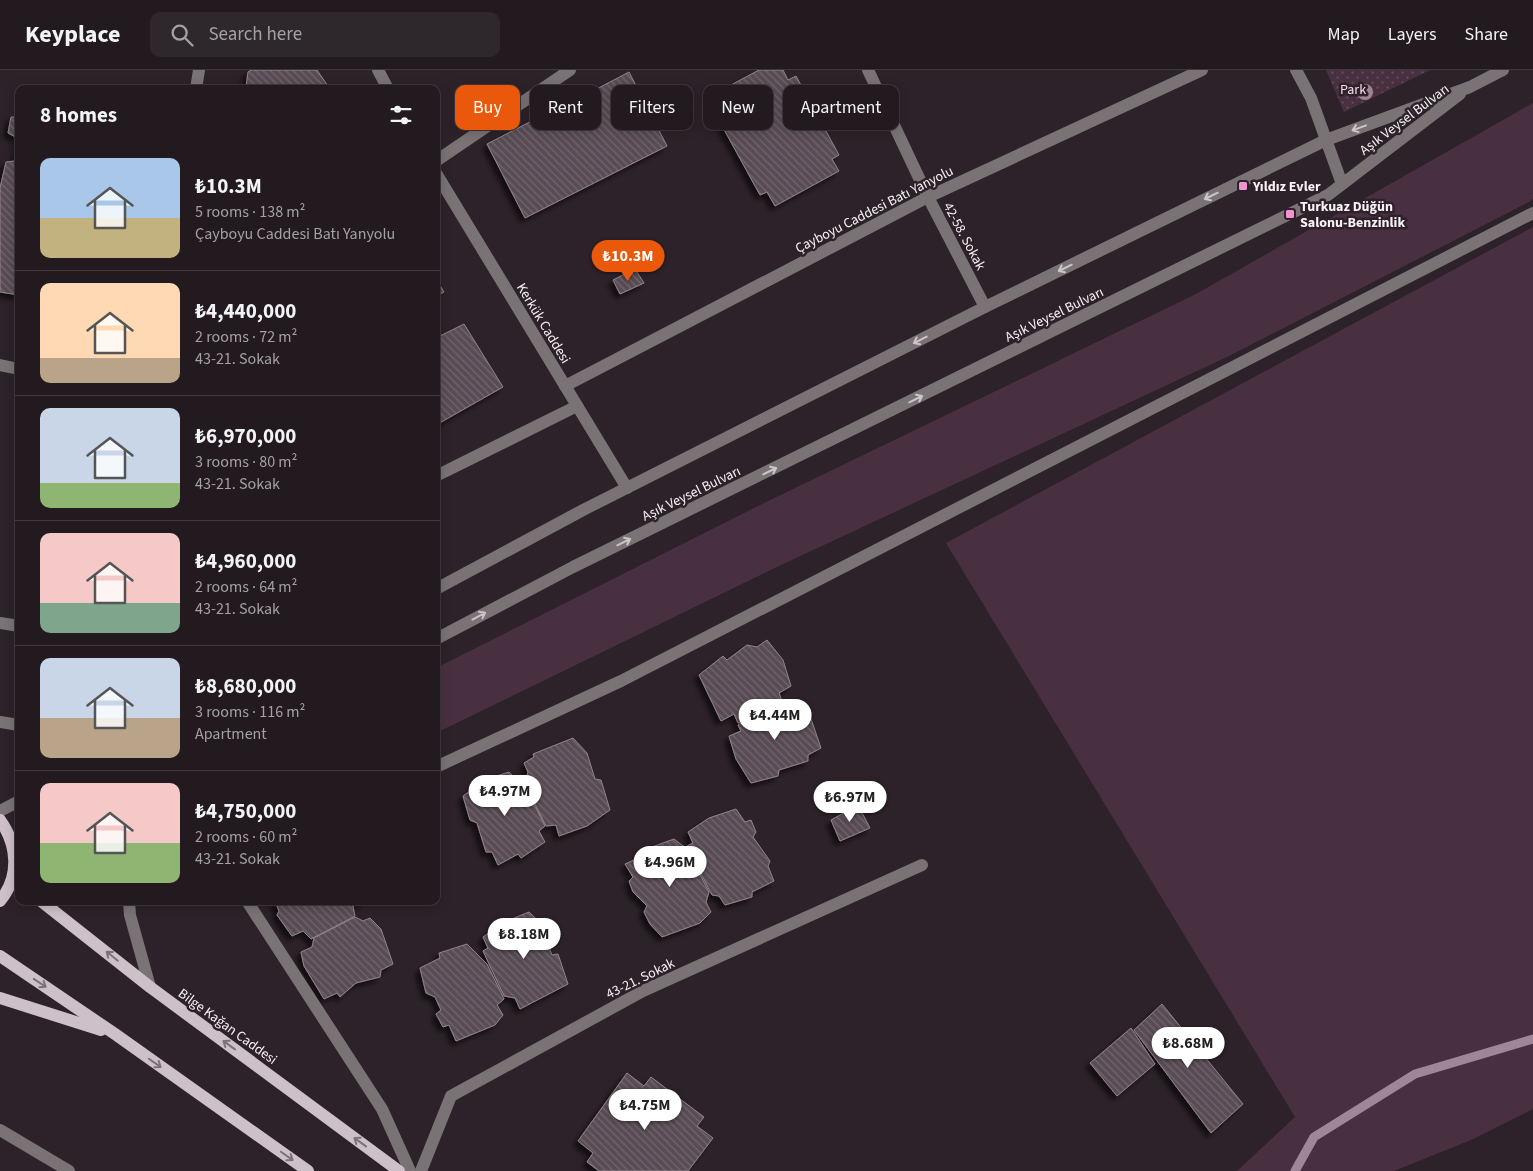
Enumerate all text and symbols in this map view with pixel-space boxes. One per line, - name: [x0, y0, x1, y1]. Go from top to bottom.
- search box: [150, 12, 500, 57]
- text: Keyplace: [25, 17, 120, 52]
- icon: search: [168, 21, 196, 49]
- text: Search here: [208, 21, 302, 48]
- text: Map: [1328, 22, 1360, 47]
- text: Layers: [1388, 22, 1437, 47]
- text: Share: [1465, 22, 1508, 47]
- street label: Aşık Veysel Bulvarı: [1356, 79, 1454, 160]
- park label: Park: [1340, 80, 1366, 100]
- chip: Buy: [455, 85, 520, 130]
- chip: Rent: [530, 85, 601, 130]
- chip: Filters: [611, 85, 693, 130]
- chip: New: [703, 85, 773, 130]
- chip: Apartment: [783, 85, 899, 130]
- text: 8 homes: [40, 100, 117, 130]
- icon: filters: [387, 101, 415, 129]
- one-way arrow: [1351, 124, 1367, 133]
- street label: Çayboyu Caddesi Batı Yanyolu: [792, 161, 957, 259]
- text: ₺10.3M: [195, 171, 262, 201]
- place label: Yıldız Evler: [1252, 177, 1321, 197]
- icon: home: [80, 178, 140, 238]
- marker: Yıldız Evler: [1237, 180, 1249, 192]
- one-way arrow: [1204, 191, 1219, 201]
- place label: Turkuaz Düğün Salonu-Benzinlik: [1300, 197, 1405, 233]
- street label: 42-58. Sokak: [938, 199, 990, 274]
- text: 5 rooms · 138 m²: [195, 201, 305, 223]
- marker: Turkuaz Düğün Salonu-Benzinlik: [1284, 208, 1296, 220]
- text: Çayboyu Caddesi Batı Yanyolu: [195, 223, 395, 245]
- pin: ₺10.3M: [587, 240, 669, 282]
- text: ₺10.3M: [603, 245, 653, 267]
- one-way arrow: [1058, 263, 1073, 273]
- street label: Kerkük Caddesi: [511, 279, 575, 368]
- street label: Aşık Veysel Bulvarı: [1002, 282, 1107, 348]
- text: ₺4,440,000: [195, 296, 296, 326]
- icon: home: [80, 303, 140, 363]
- text: 2 rooms · 72 m²: [195, 326, 297, 348]
- one-way arrow: [913, 336, 928, 345]
- text: 43-21. Sokak: [195, 348, 280, 370]
- one-way arrow: [908, 394, 923, 403]
- text: ₺6,970,000: [195, 421, 296, 451]
- icon: home: [80, 428, 140, 488]
- text: 3 rooms · 80 m²: [195, 451, 297, 473]
- street label: Aşık Veysel Bulvarı: [639, 461, 744, 527]
- one-way arrow: [762, 466, 777, 475]
- text: 43-21. Sokak: [195, 473, 280, 495]
- one-way arrow: [616, 537, 631, 547]
- text: ₺4,960,000: [195, 546, 296, 576]
- icon: home: [80, 553, 140, 613]
- text: 2 rooms · 64 m²: [195, 576, 297, 598]
- text: 43-21. Sokak: [195, 598, 280, 620]
- one-way arrow: [472, 611, 487, 621]
- text: ₺8,680,000: [195, 671, 296, 701]
- icon: home: [80, 678, 140, 738]
- pin: ₺4.44M: [734, 698, 816, 741]
- text: 3 rooms · 116 m²: [195, 701, 305, 723]
- text: ₺4.44M: [750, 704, 800, 726]
- text: Apartment: [195, 723, 267, 745]
- pin: ₺4.97M: [464, 774, 546, 817]
- text: ₺4.97M: [480, 780, 530, 802]
- pin: ₺6.97M: [809, 780, 891, 823]
- text: ₺6.97M: [825, 786, 875, 808]
- text: ₺4,750,000: [195, 796, 296, 826]
- icon: home: [80, 803, 140, 863]
- text: 2 rooms · 60 m²: [195, 826, 297, 848]
- pin: ₺4.96M: [629, 846, 711, 888]
- text: 43-21. Sokak: [195, 848, 280, 870]
- text: ₺4.96M: [645, 851, 695, 873]
- pin: ₺8.18M: [483, 918, 565, 960]
- text: ₺8.18M: [499, 923, 549, 945]
- one-way arrow: [106, 951, 119, 962]
- street label: 43-21. Sokak: [603, 954, 678, 1004]
- one-way arrow: [33, 978, 47, 989]
- street label: Bilge Kağan Caddesi: [174, 984, 281, 1070]
- pin: ₺8.68M: [1147, 1026, 1229, 1069]
- text: ₺8.68M: [1163, 1032, 1213, 1054]
- one-way arrow: [223, 1040, 236, 1051]
- one-way arrow: [148, 1057, 161, 1068]
- pin: ₺4.75M: [604, 1088, 686, 1131]
- text: ₺4.75M: [620, 1094, 670, 1116]
- one-way arrow: [353, 1137, 367, 1147]
- one-way arrow: [280, 1151, 294, 1161]

